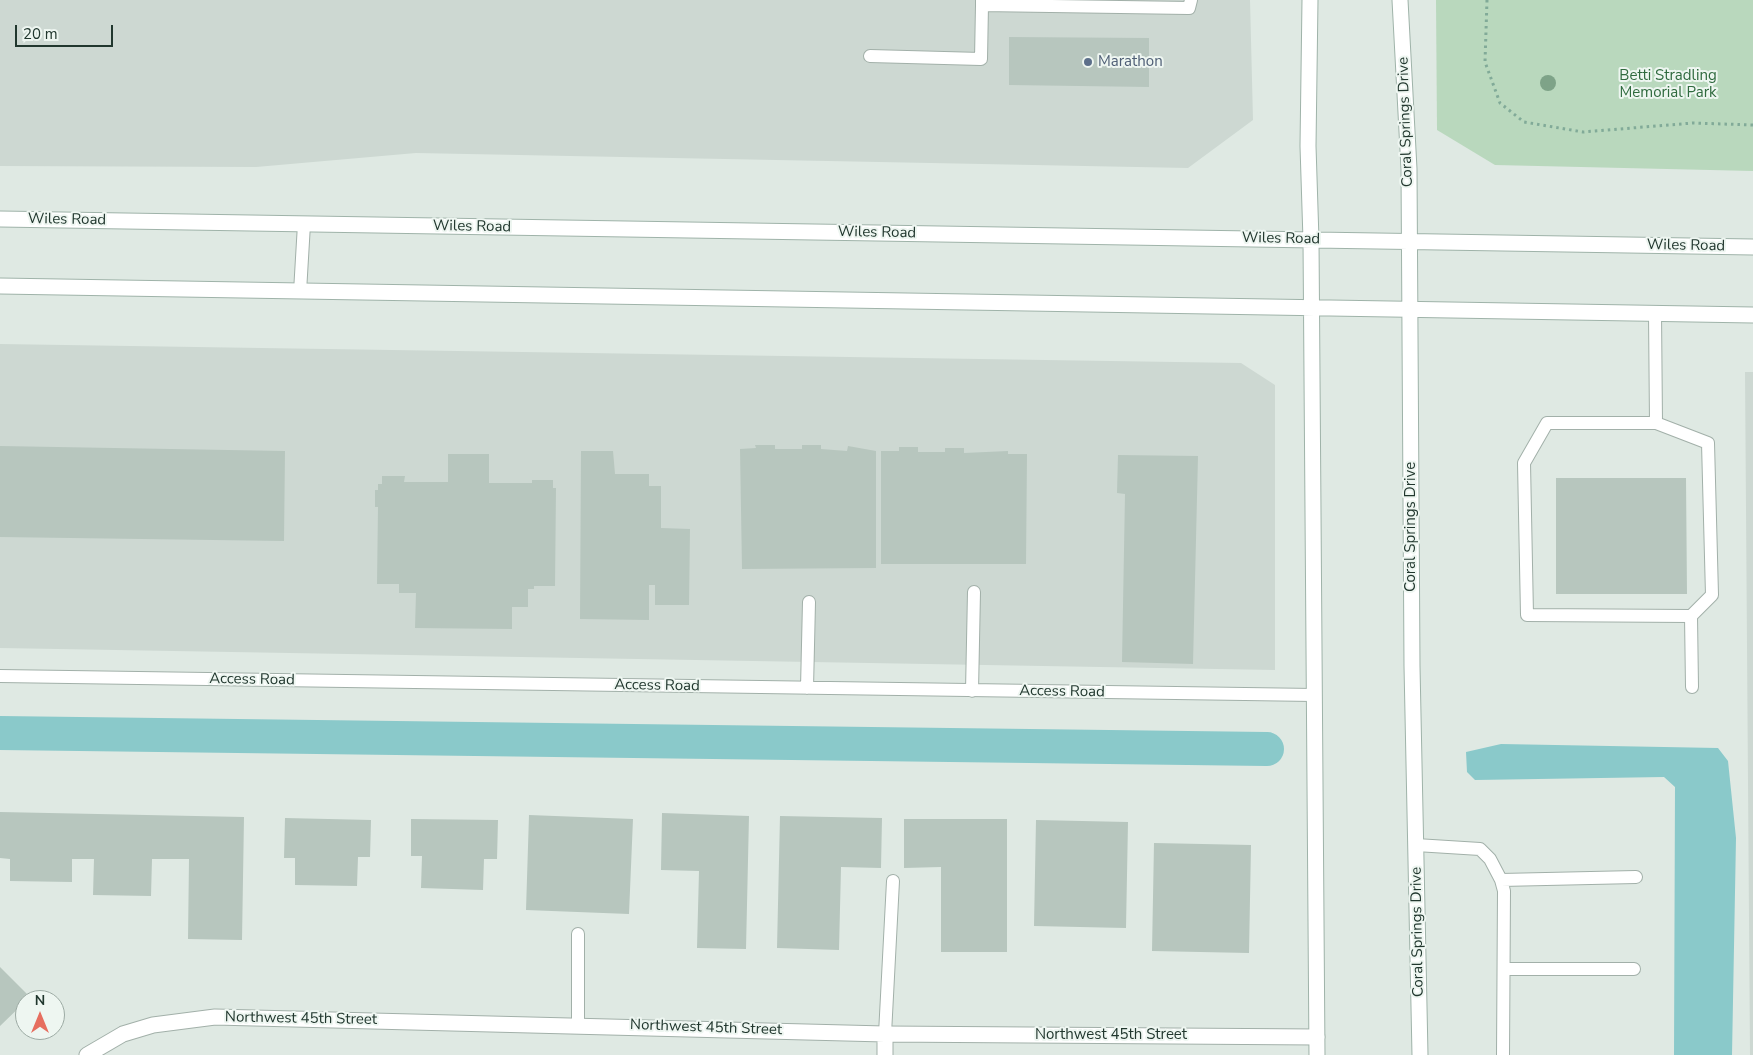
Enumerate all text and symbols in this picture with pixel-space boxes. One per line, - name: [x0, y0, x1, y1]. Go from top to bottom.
- scale bar: [18, 15, 115, 47]
- text: 20 m: [23, 24, 58, 44]
- place label: Marathon: [1098, 53, 1163, 71]
- marker: Marathon: [1082, 56, 1094, 68]
- street label: Coral Springs Drive: [1395, 57, 1417, 187]
- park label: Betti Stradling Memorial Park: [1619, 67, 1717, 102]
- street label: Wiles Road: [28, 210, 106, 230]
- street label: Wiles Road: [433, 217, 511, 237]
- street label: Wiles Road: [838, 223, 916, 243]
- street label: Wiles Road: [1242, 229, 1320, 249]
- street label: Wiles Road: [1647, 236, 1725, 256]
- street label: Coral Springs Drive: [1402, 462, 1420, 592]
- street label: Access Road: [209, 670, 295, 690]
- street label: Access Road: [614, 676, 700, 696]
- street label: Access Road: [1019, 682, 1105, 702]
- street label: Coral Springs Drive: [1408, 867, 1428, 997]
- north arrow: [15, 990, 65, 1040]
- text: N: [35, 991, 45, 1010]
- street label: Northwest 45th Street: [225, 1009, 377, 1029]
- street label: Northwest 45th Street: [630, 1016, 782, 1040]
- street label: Northwest 45th Street: [1035, 1026, 1187, 1044]

